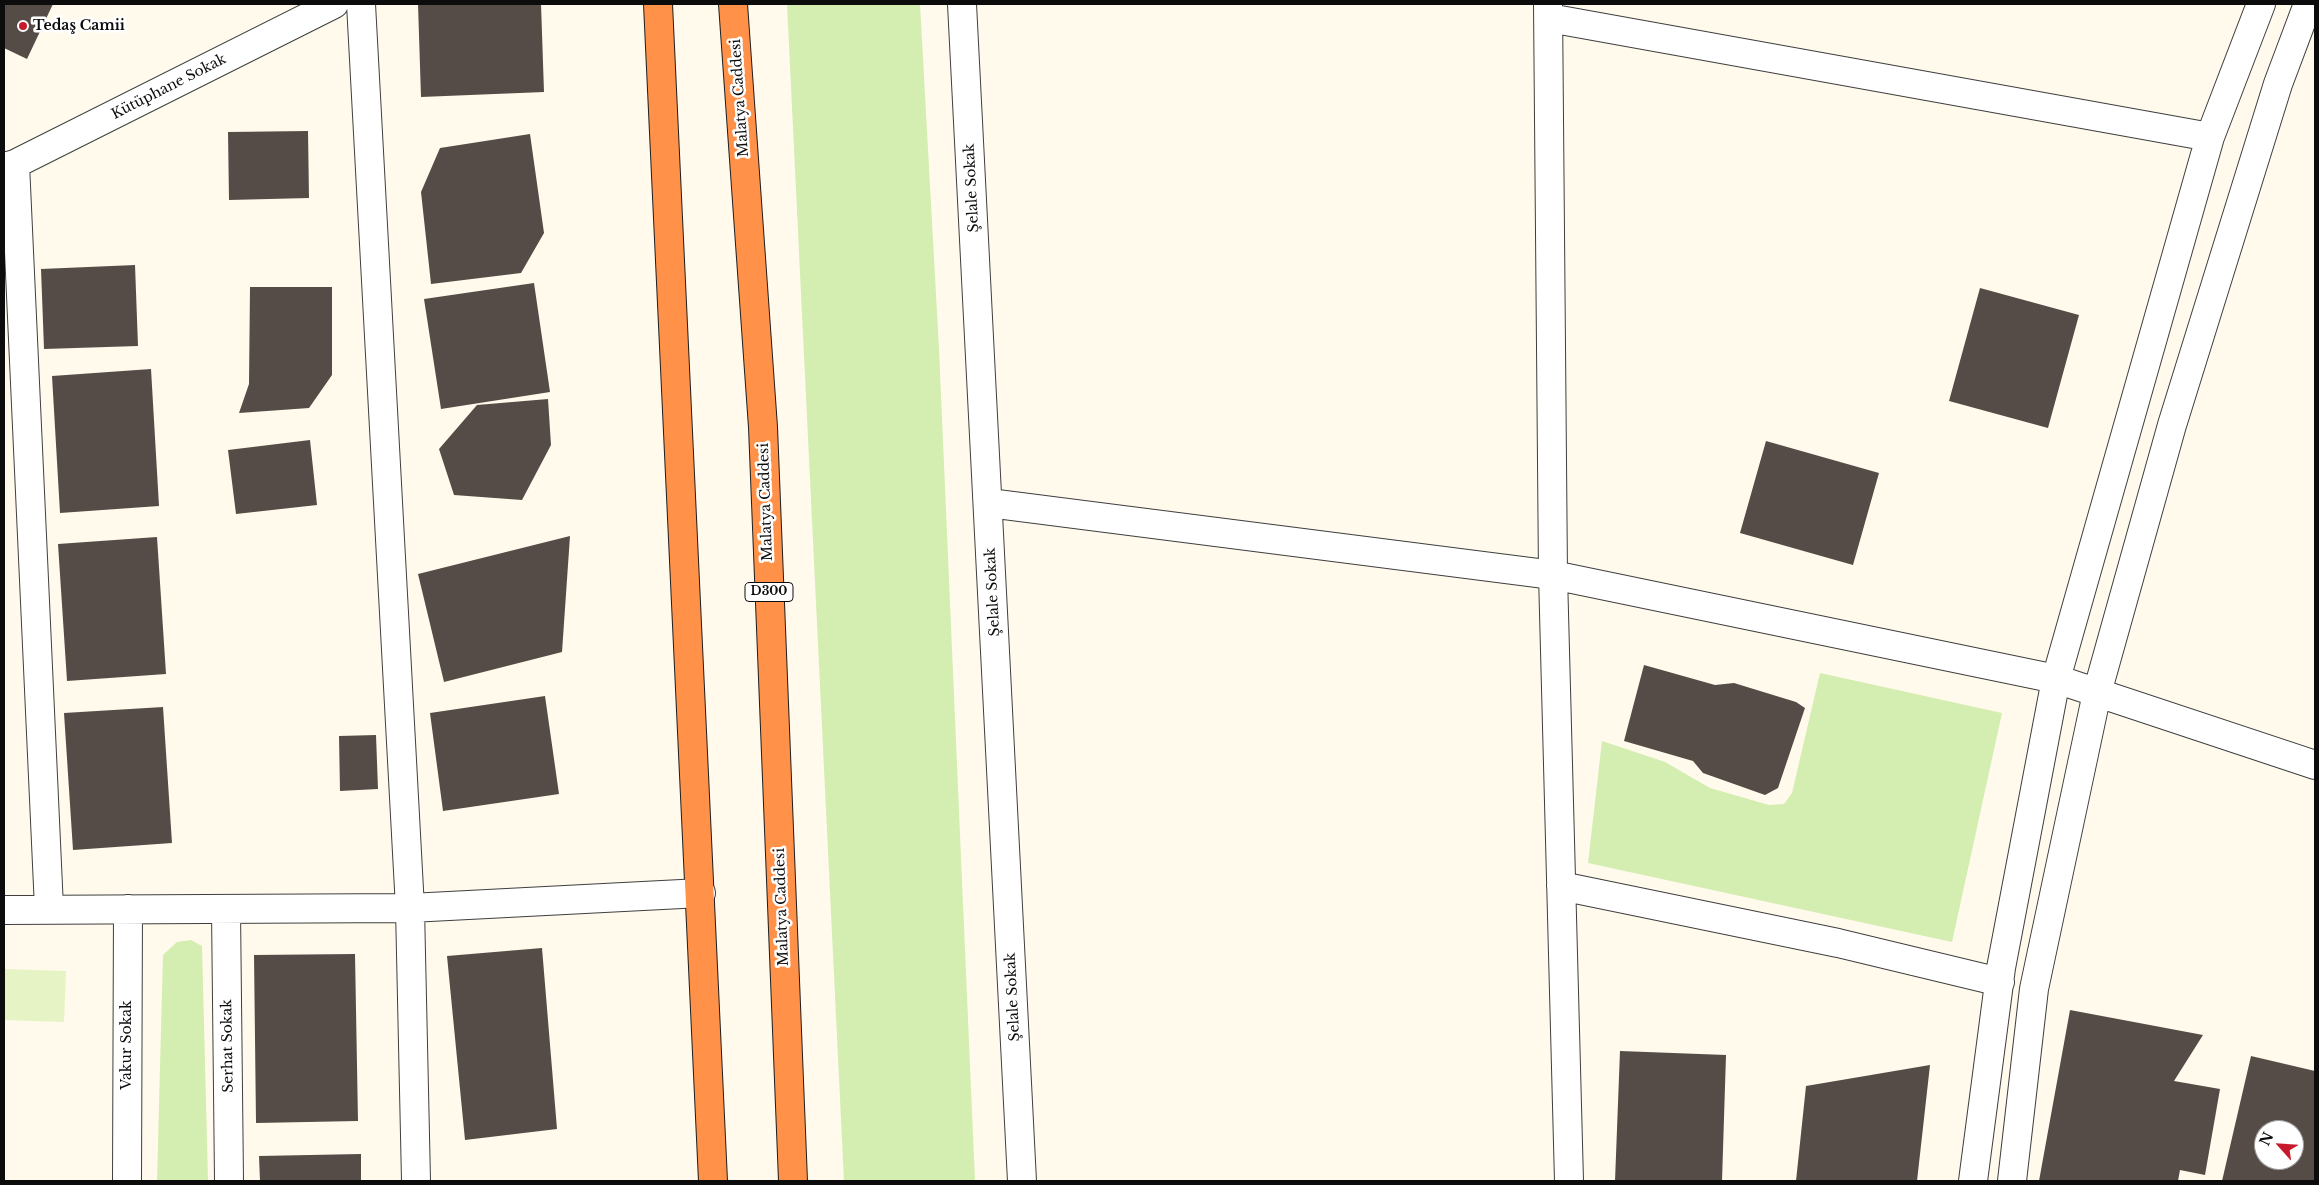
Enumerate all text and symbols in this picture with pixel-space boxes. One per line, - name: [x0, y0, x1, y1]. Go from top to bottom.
- place label: Tedaş Camii: [33, 18, 125, 34]
- marker: Tedaş Camii: [17, 20, 29, 32]
- street label: Malatya Caddesi: [727, 38, 753, 158]
- street label: Kütüphane Sokak: [109, 51, 229, 123]
- street label: Şelale Sokak: [961, 143, 983, 233]
- street label: Malatya Caddesi: [756, 443, 776, 561]
- street label: Şelale Sokak: [982, 547, 1004, 637]
- road number: D300: [745, 582, 793, 602]
- street label: Malatya Caddesi: [772, 848, 792, 966]
- street label: Şelale Sokak: [1002, 952, 1024, 1042]
- street label: Serhat Sokak: [219, 999, 237, 1093]
- street label: Vakur Sokak: [119, 1000, 135, 1090]
- north arrow: [2254, 1120, 2304, 1170]
- text: N: [2255, 1129, 2277, 1149]

